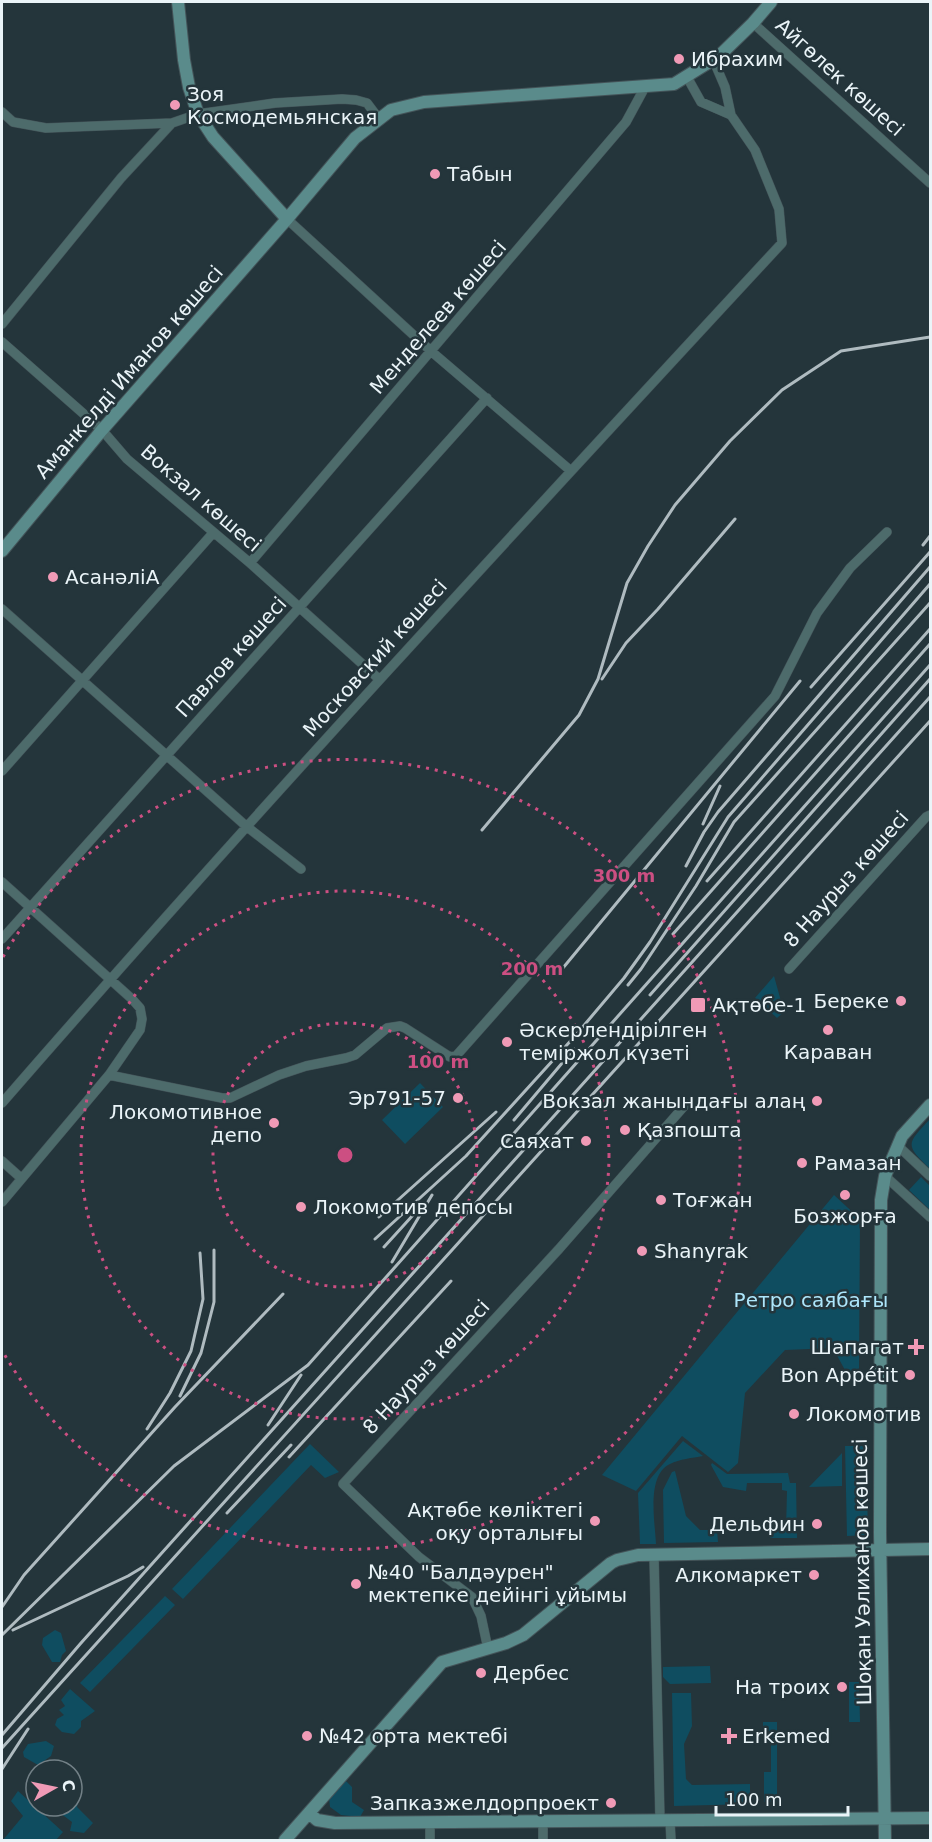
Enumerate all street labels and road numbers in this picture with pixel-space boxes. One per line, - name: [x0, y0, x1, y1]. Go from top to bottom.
- street label: Айгөлек көшесі: [771, 13, 909, 141]
- street label: Менделеев көшесі: [365, 235, 511, 399]
- street label: Аманкелді Иманов көшесі: [30, 261, 228, 483]
- street label: Вокзал көшесі: [136, 439, 266, 557]
- street label: Московский көшесі: [298, 574, 452, 742]
- street label: Павлов көшесі: [171, 592, 291, 722]
- street label: 8 Наурыз көшесі: [778, 806, 914, 952]
- street label: 8 Наурыз көшесі: [357, 1295, 495, 1439]
- street label: Шоқан Уәлиханов көшесі: [848, 1438, 876, 1706]

